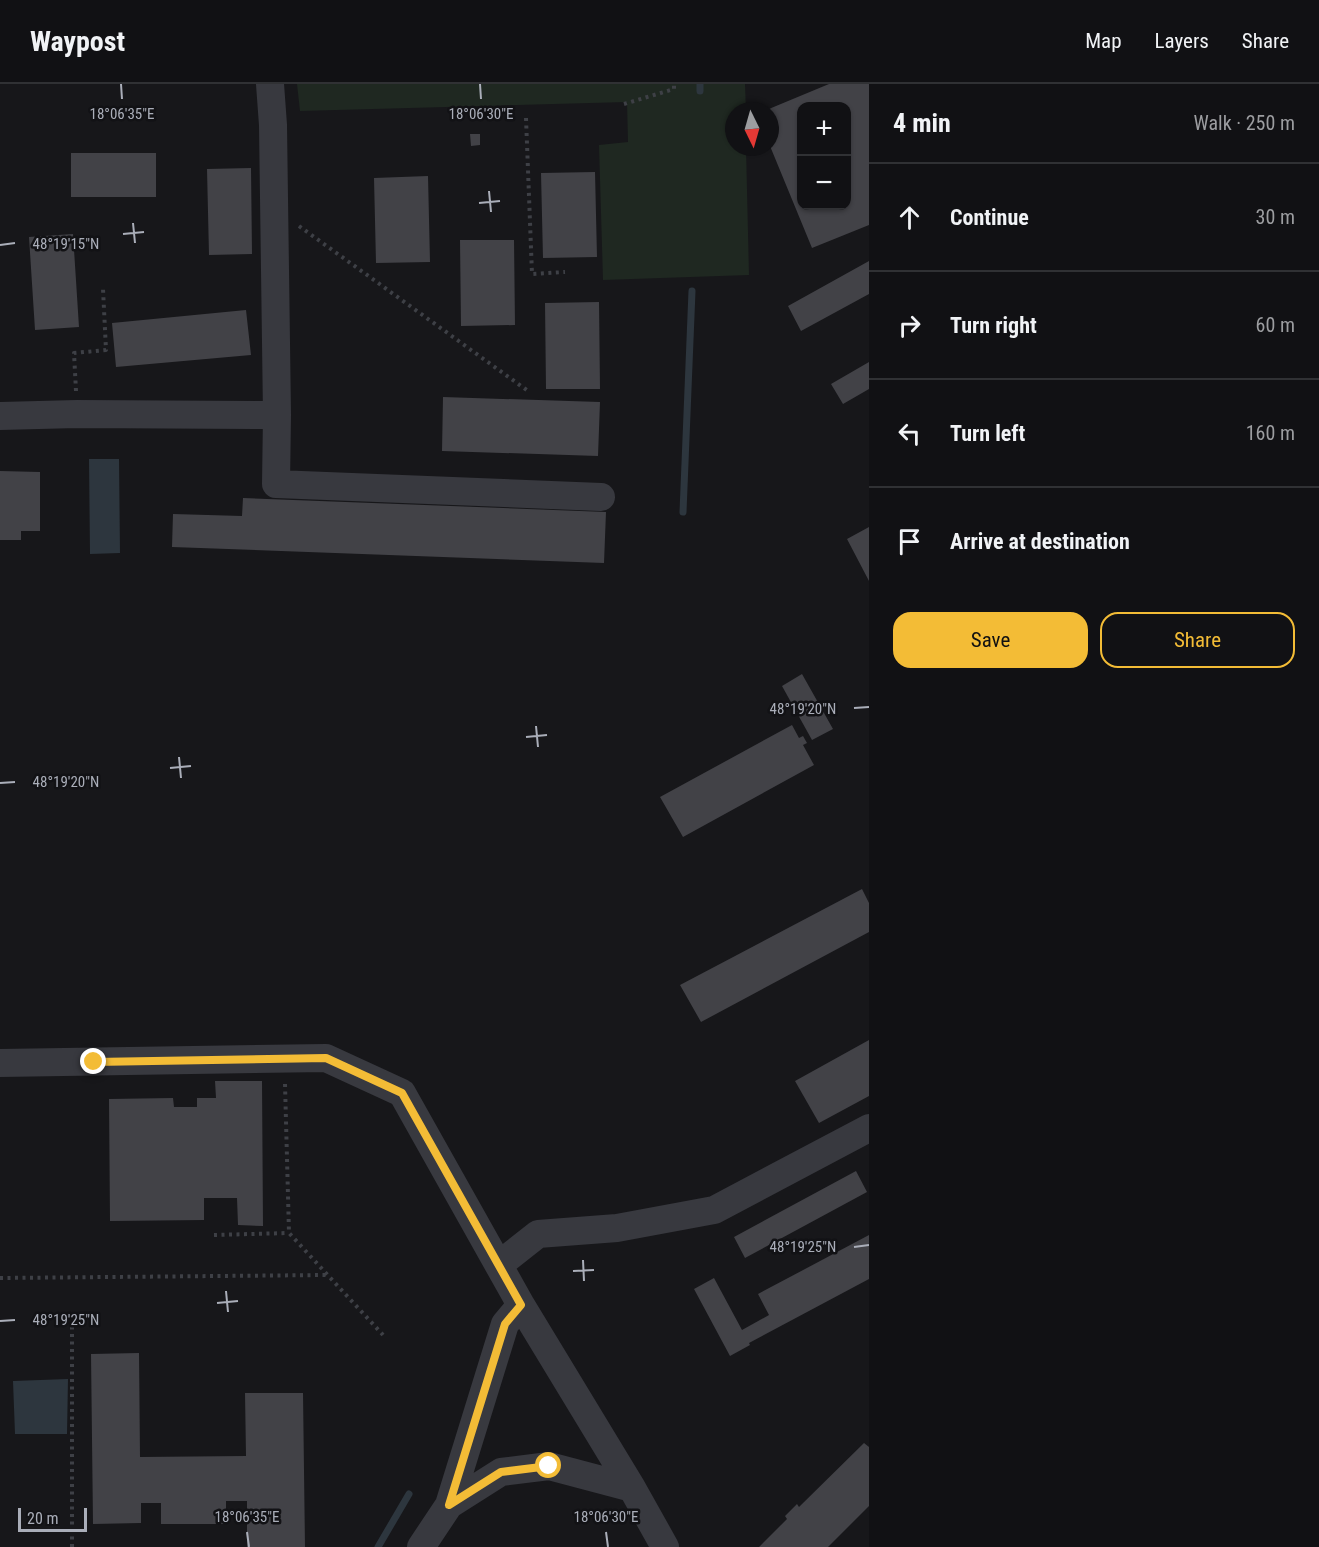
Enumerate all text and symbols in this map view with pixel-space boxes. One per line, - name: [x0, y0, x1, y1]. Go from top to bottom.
- text: Waypost: [30, 25, 125, 58]
- text: Map: [1085, 29, 1122, 53]
- text: Layers: [1155, 29, 1209, 53]
- text: Share: [1242, 29, 1289, 53]
- north arrow: [725, 102, 779, 156]
- map controls: [797, 102, 851, 210]
- button: +: [797, 102, 851, 156]
- text: 18°06'35"E: [90, 105, 154, 123]
- text: 18°06'30"E: [449, 105, 513, 123]
- text: 4 min: [893, 108, 951, 138]
- text: Walk · 250 m: [1194, 111, 1295, 135]
- button: −: [797, 156, 851, 210]
- icon: ahead: [893, 201, 926, 234]
- text: Continue: [950, 205, 1029, 230]
- text: 30 m: [1256, 205, 1295, 229]
- text: 48°19'15"N: [33, 235, 99, 253]
- icon: right: [893, 309, 926, 342]
- text: Turn right: [950, 313, 1037, 338]
- text: 60 m: [1256, 313, 1295, 337]
- icon: left: [893, 417, 926, 450]
- text: Turn left: [950, 421, 1025, 446]
- text: 160 m: [1246, 421, 1295, 445]
- icon: arrive: [893, 525, 926, 558]
- text: Arrive at destination: [950, 529, 1130, 554]
- button: Save: [893, 612, 1088, 668]
- button: Share: [1100, 612, 1295, 668]
- text: 48°19'20"N: [770, 700, 836, 718]
- text: 48°19'20"N: [33, 773, 99, 791]
- route end: [80, 1048, 106, 1074]
- text: 48°19'25"N: [770, 1238, 836, 1256]
- text: 48°19'25"N: [33, 1311, 99, 1329]
- route start: [535, 1452, 561, 1478]
- scale bar: [18, 1505, 87, 1532]
- text: 18°06'35"E: [215, 1508, 279, 1526]
- text: 18°06'30"E: [574, 1508, 638, 1526]
- text: 20 m: [27, 1509, 59, 1528]

